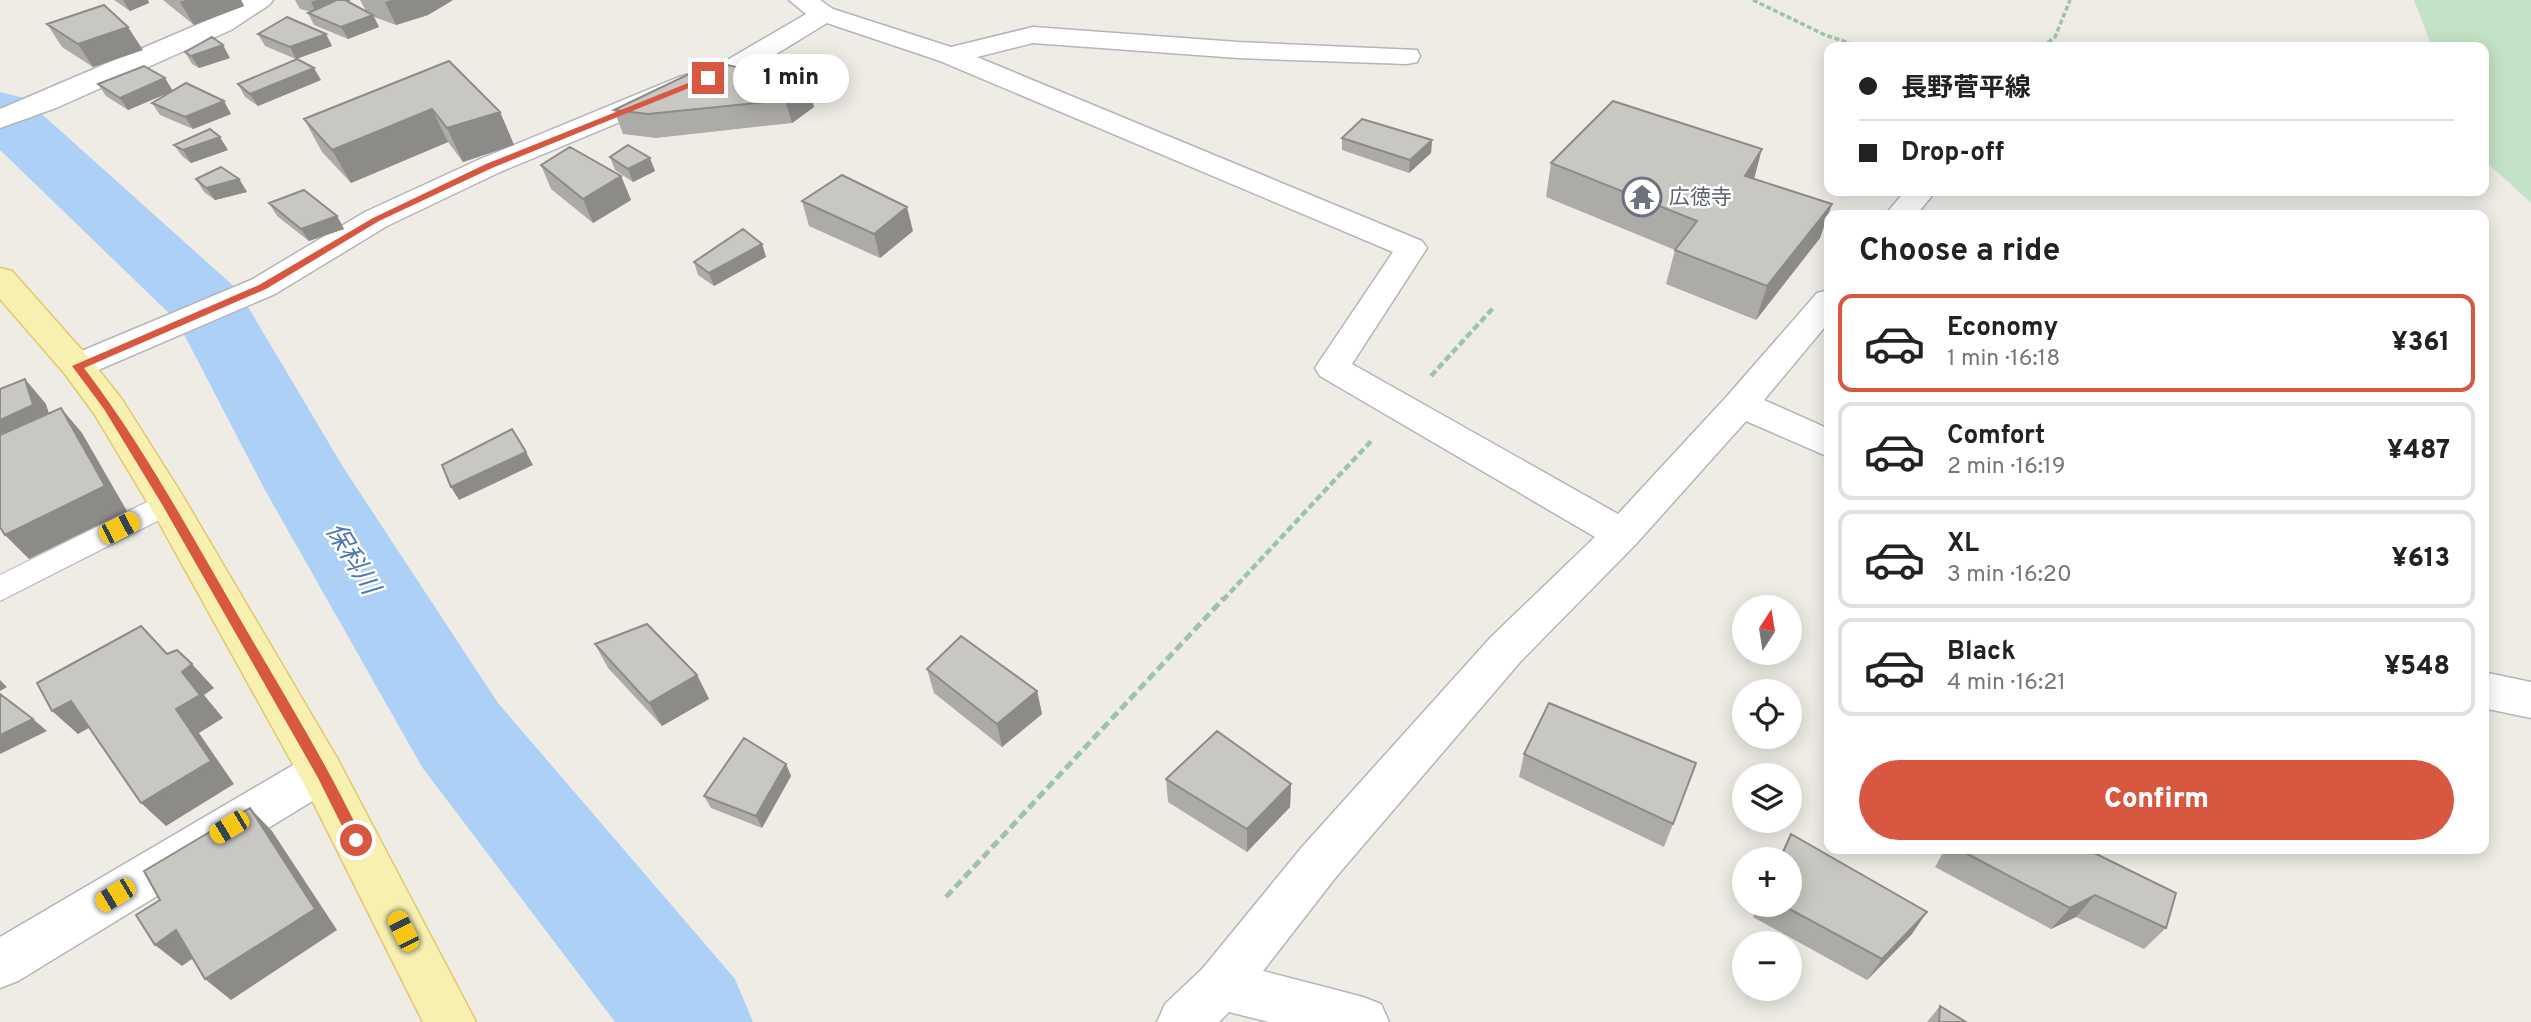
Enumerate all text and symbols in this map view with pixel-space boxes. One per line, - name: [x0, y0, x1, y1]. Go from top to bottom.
- callout: 1 min: [732, 54, 848, 102]
- route end: [692, 62, 724, 94]
- text: 1 min: [763, 64, 819, 93]
- text: 長野菅平線: [1901, 73, 2031, 106]
- text: Drop-off: [1901, 137, 2004, 170]
- temple icon: 広徳寺: [1621, 176, 1663, 218]
- place label: 広徳寺: [1669, 185, 1732, 212]
- text: Choose a ride: [1859, 232, 2060, 272]
- icon: car: [1863, 312, 1926, 375]
- text: Economy: [1947, 312, 2058, 345]
- text: ¥361: [2392, 327, 2450, 360]
- text: 1 min · 16:18: [1947, 345, 2060, 374]
- icon: car: [1863, 420, 1926, 483]
- text: Comfort: [1947, 420, 2045, 453]
- text: ¥487: [2387, 435, 2450, 468]
- text: 2 min · 16:19: [1947, 453, 2065, 482]
- car: [96, 509, 143, 547]
- water label: 保科川: [317, 517, 387, 604]
- icon: car: [1863, 528, 1926, 591]
- text: XL: [1947, 528, 1979, 561]
- text: ¥613: [2392, 543, 2450, 576]
- text: 3 min · 16:20: [1947, 561, 2072, 590]
- north arrow: [1732, 595, 1802, 665]
- map controls: [1732, 595, 1802, 1001]
- icon: car: [1863, 636, 1926, 699]
- text: Black: [1947, 636, 2016, 669]
- text: ¥548: [2384, 651, 2450, 684]
- text: 4 min · 16:21: [1947, 669, 2066, 698]
- button: locate: [1732, 679, 1802, 749]
- button: Confirm: [1859, 760, 2454, 840]
- button: layers: [1732, 763, 1802, 833]
- car: [206, 807, 253, 847]
- route start: [340, 824, 372, 856]
- button: +: [1732, 847, 1802, 917]
- car: [92, 875, 139, 915]
- car: [385, 908, 422, 954]
- button: −: [1732, 931, 1802, 1001]

